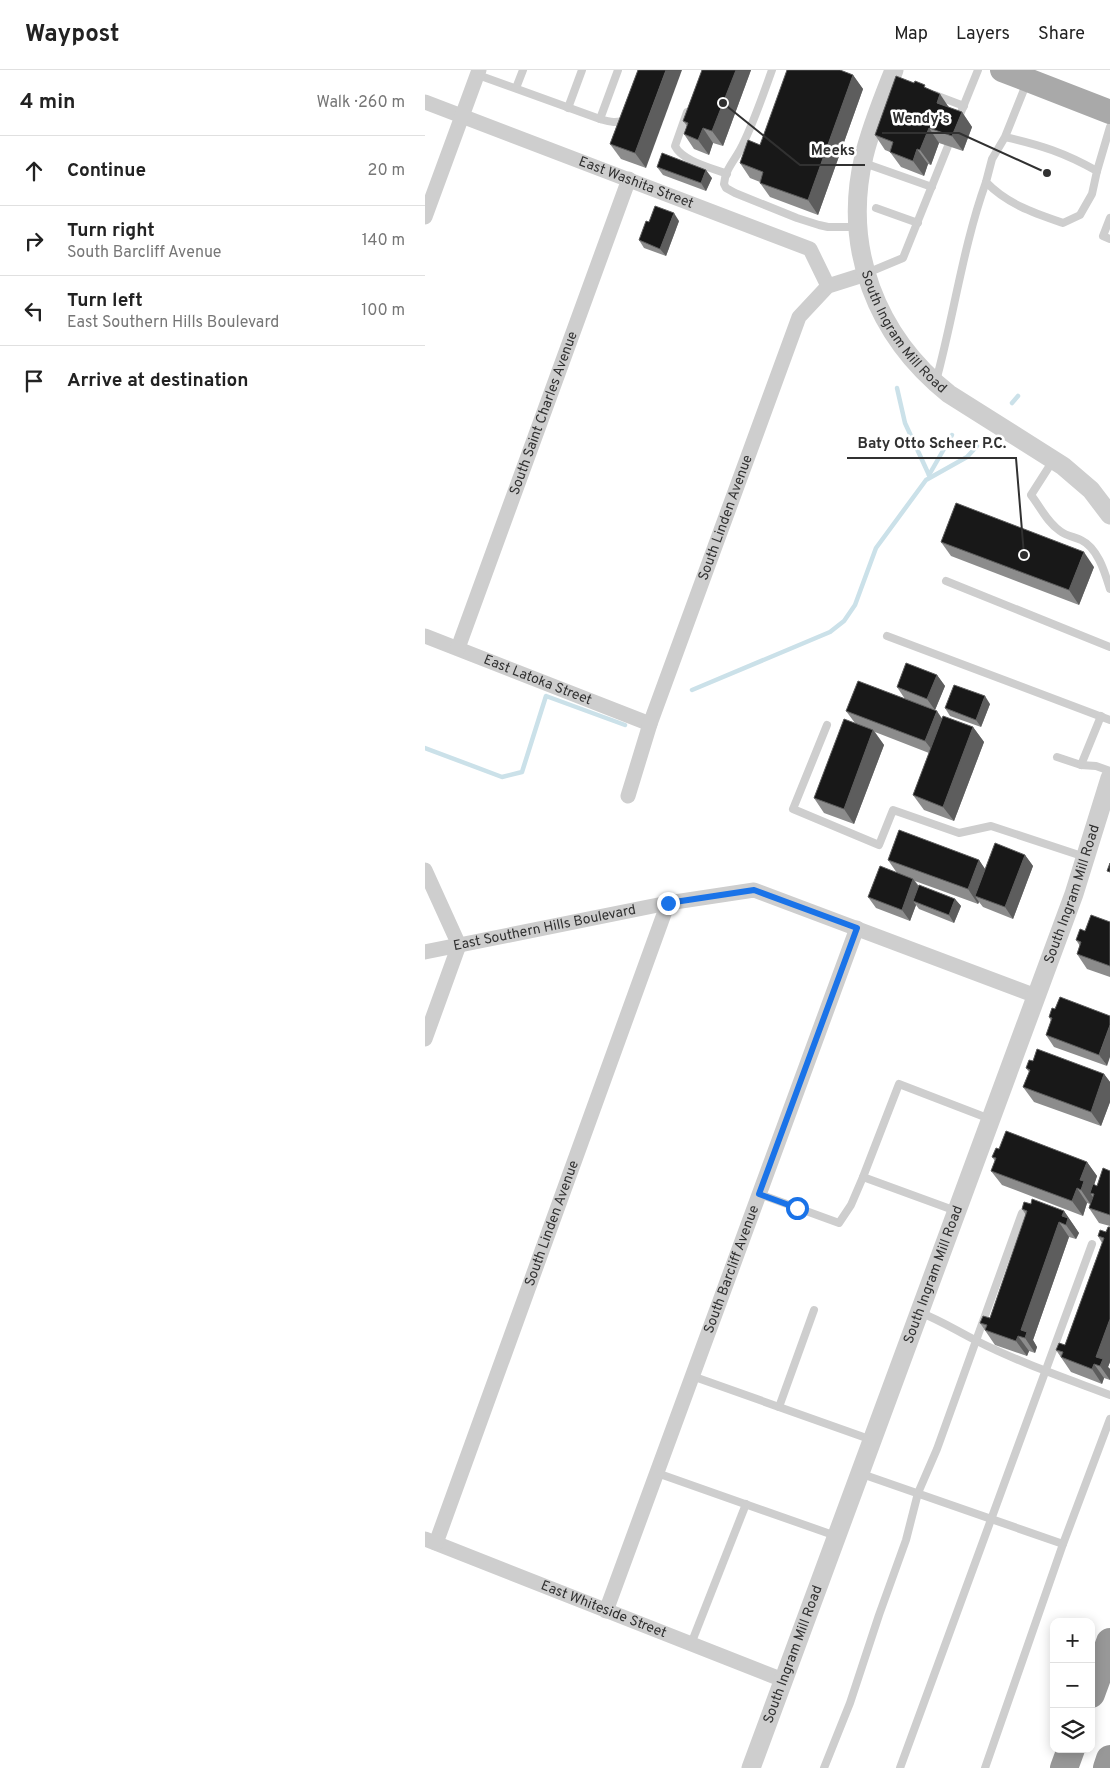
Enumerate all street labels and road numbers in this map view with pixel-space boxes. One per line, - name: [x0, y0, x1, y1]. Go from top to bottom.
- street label: East Washita Street: [576, 153, 696, 212]
- street label: South Ingram Mill Road: [857, 268, 950, 397]
- street label: South Saint Charles Avenue: [506, 329, 581, 497]
- street label: South Linden Avenue: [695, 453, 756, 583]
- street label: East Latoka Street: [481, 651, 594, 709]
- street label: South Ingram Mill Road: [1040, 823, 1104, 966]
- street label: East Southern Hills Boulevard: [452, 901, 637, 955]
- street label: South Linden Avenue: [521, 1158, 582, 1289]
- street label: South Barcliff Avenue: [700, 1203, 763, 1336]
- street label: South Ingram Mill Road: [900, 1203, 967, 1346]
- street label: East Whiteside Street: [538, 1577, 669, 1642]
- street label: South Ingram Mill Road: [760, 1583, 826, 1726]

